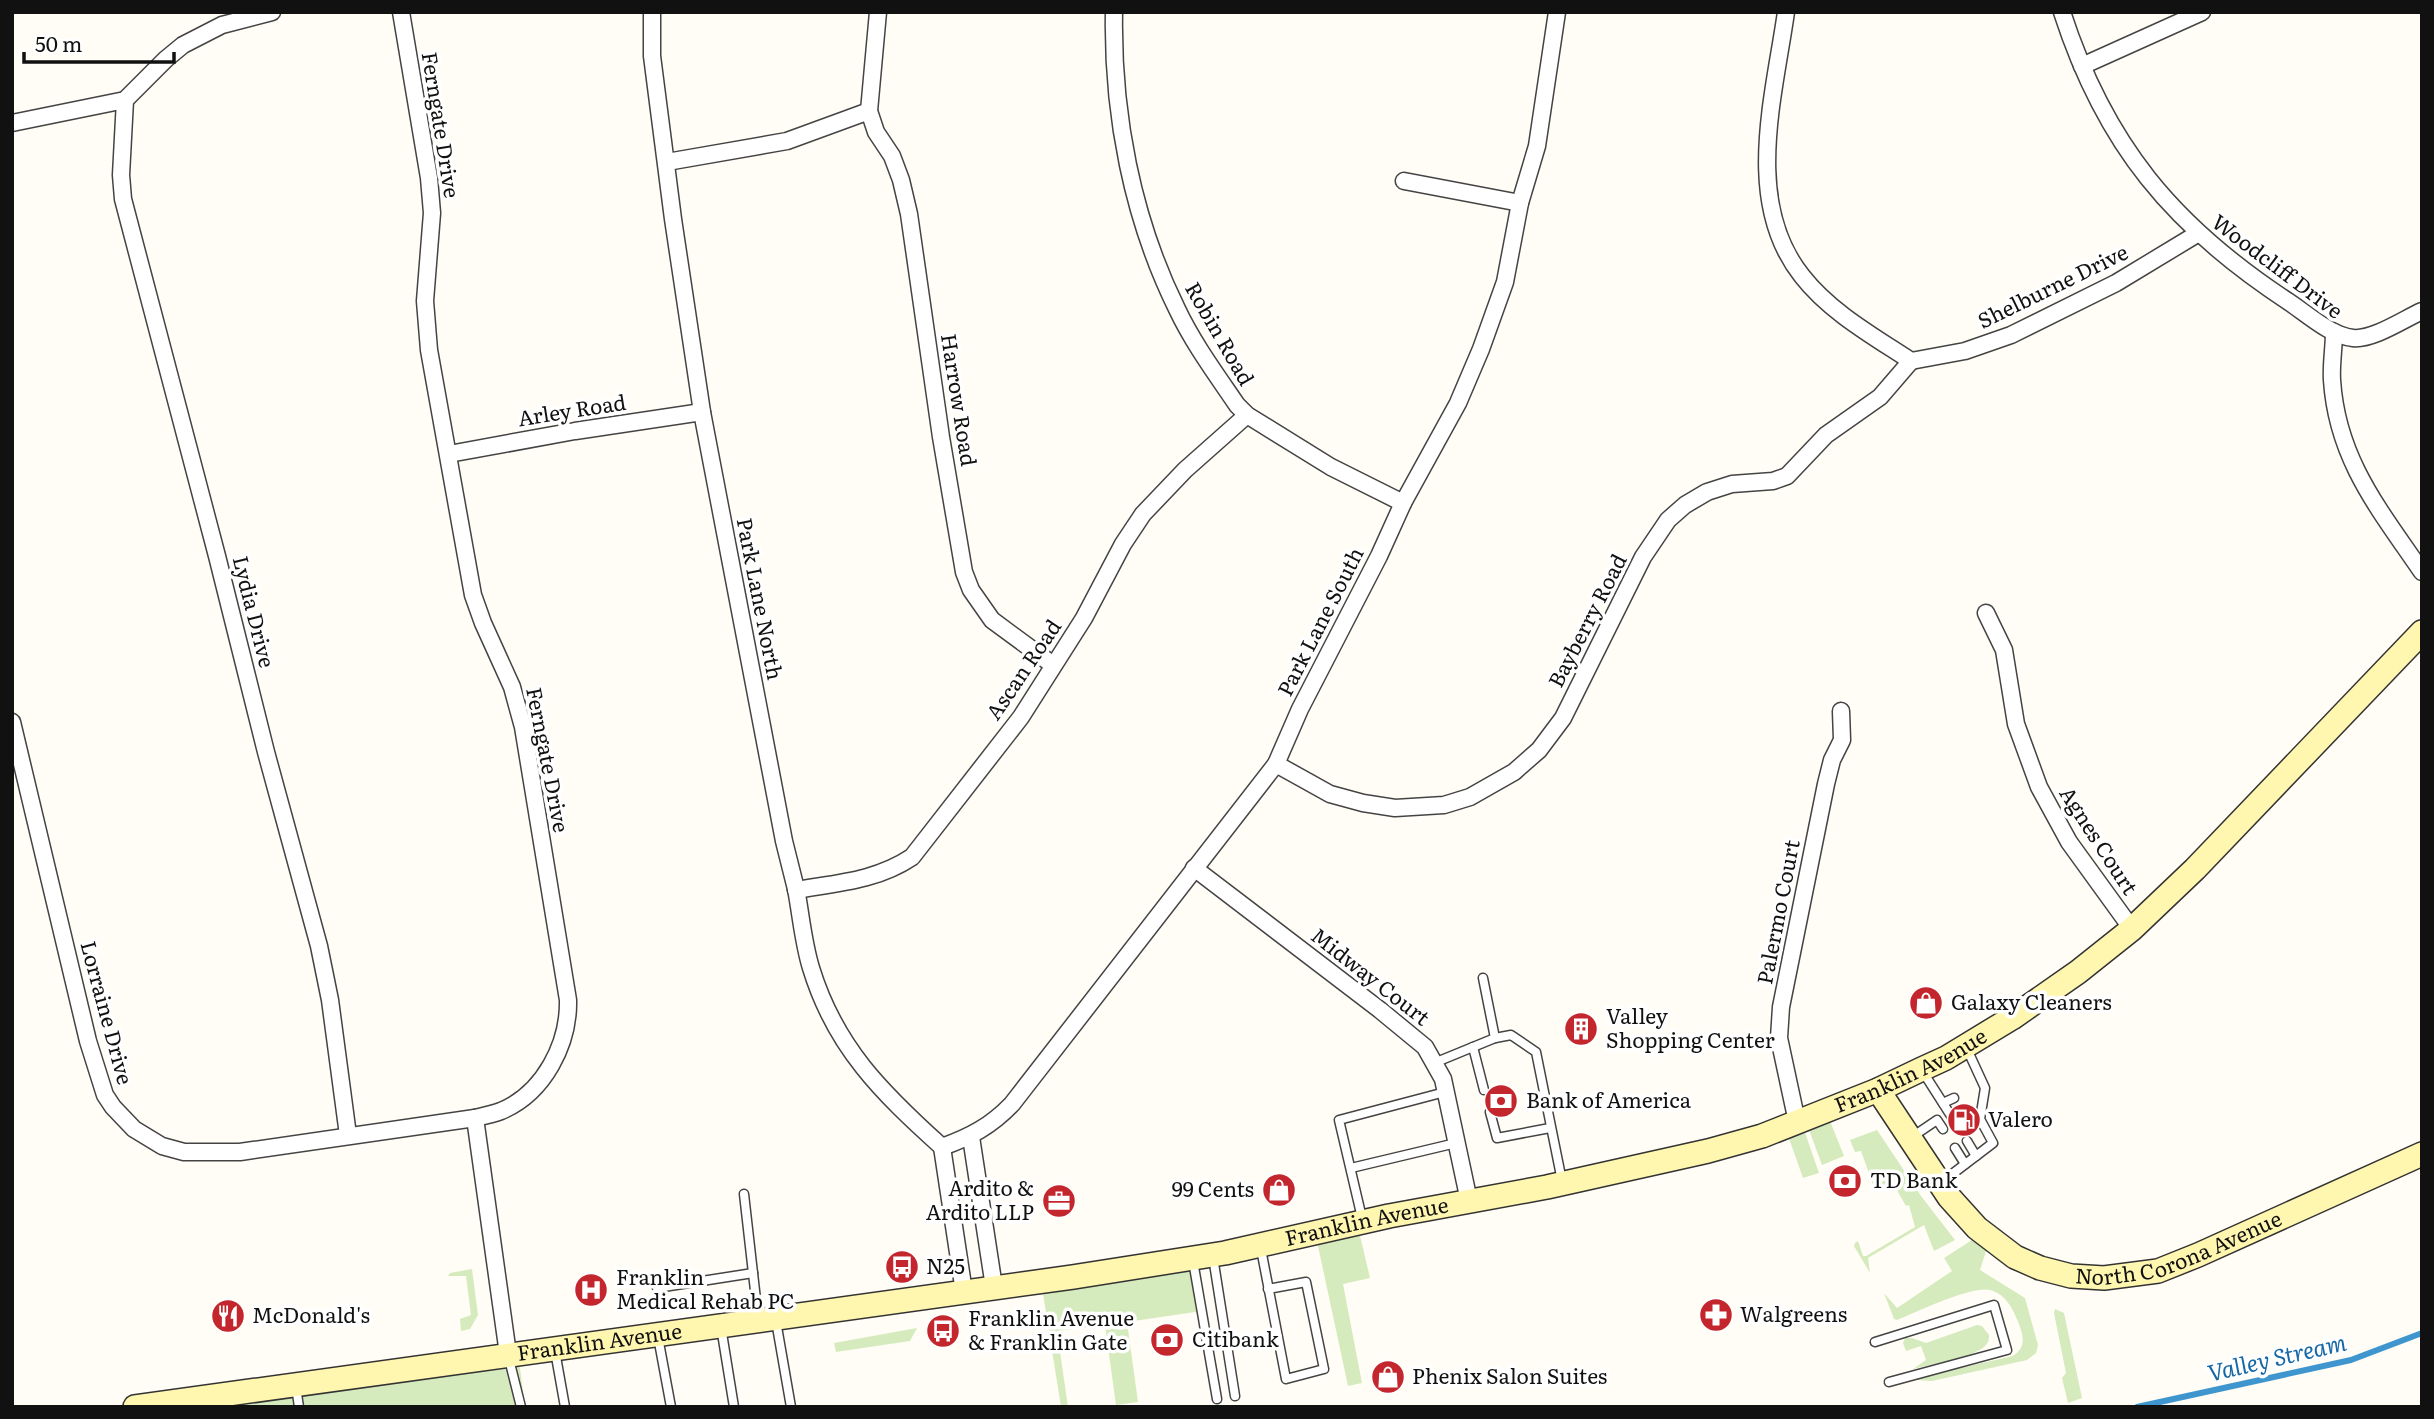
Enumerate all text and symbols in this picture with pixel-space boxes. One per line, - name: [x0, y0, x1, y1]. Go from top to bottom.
- scale bar: [24, 21, 175, 65]
- text: 50 m: [35, 27, 82, 58]
- street label: Ferngate Drive: [416, 49, 469, 200]
- street label: Woodcliff Drive: [2206, 205, 2351, 325]
- street label: Shelburne Drive: [1971, 235, 2132, 335]
- street label: Robin Road: [1179, 275, 1263, 390]
- street label: Harrow Road: [935, 331, 986, 468]
- street label: Arley Road: [515, 385, 628, 432]
- street label: Park Lane North: [731, 515, 792, 682]
- street label: Park Lane South: [1268, 541, 1370, 701]
- street label: Bayberry Road: [1539, 548, 1633, 692]
- street label: Lydia Drive: [227, 552, 284, 671]
- street label: Ascan Road: [977, 612, 1067, 725]
- street label: Ferngate Drive: [520, 684, 579, 835]
- street label: Agnes Court: [2053, 779, 2147, 900]
- street label: Palermo Court: [1747, 836, 1806, 987]
- street label: Midway Court: [1306, 919, 1438, 1032]
- street label: Lorraine Drive: [74, 937, 143, 1088]
- shop icon: Galaxy Cleaners: [1907, 984, 1945, 1022]
- place label: Galaxy Cleaners: [1951, 985, 2112, 1016]
- place label: Valley Shopping Center: [1606, 999, 1775, 1054]
- building icon: Valley Shopping Center: [1562, 1010, 1600, 1048]
- street label: Franklin Avenue: [1829, 1019, 1992, 1119]
- bank icon: Bank of America: [1482, 1082, 1520, 1120]
- place label: Bank of America: [1526, 1083, 1692, 1114]
- fuel station icon: Valero: [1945, 1101, 1983, 1139]
- place label: Valero: [1988, 1102, 2053, 1133]
- bank icon: TD Bank: [1826, 1162, 1864, 1200]
- place label: TD Bank: [1870, 1163, 1958, 1194]
- place label: Ardito & Ardito LLP: [926, 1171, 1034, 1226]
- shop icon: 99 Cents: [1260, 1171, 1298, 1209]
- place label: 99 Cents: [1172, 1172, 1254, 1203]
- office icon: Ardito & Ardito LLP: [1040, 1182, 1078, 1220]
- street label: Franklin Avenue: [1282, 1187, 1451, 1252]
- street label: North Corona Avenue: [2074, 1201, 2286, 1291]
- bus stop icon: N25: [883, 1248, 921, 1286]
- place label: N25: [926, 1249, 965, 1280]
- place label: Franklin Medical Rehab PC: [616, 1260, 794, 1315]
- hospital icon: Franklin Medical Rehab PC: [572, 1271, 610, 1309]
- pharmacy icon: Walgreens: [1697, 1296, 1735, 1334]
- restaurant icon: McDonald's: [209, 1297, 247, 1335]
- place label: Walgreens: [1740, 1297, 1847, 1328]
- place label: McDonald's: [252, 1298, 370, 1329]
- place label: Franklin Avenue & Franklin Gate: [968, 1301, 1134, 1356]
- bus stop icon: Franklin Avenue & Franklin Gate: [924, 1312, 962, 1350]
- street label: Franklin Avenue: [515, 1313, 684, 1367]
- bank icon: Citibank: [1148, 1321, 1186, 1359]
- place label: Citibank: [1192, 1322, 1279, 1353]
- water label: Valley Stream: [2204, 1324, 2349, 1388]
- shop icon: Phenix Salon Suites: [1369, 1358, 1407, 1396]
- place label: Phenix Salon Suites: [1412, 1359, 1607, 1390]

